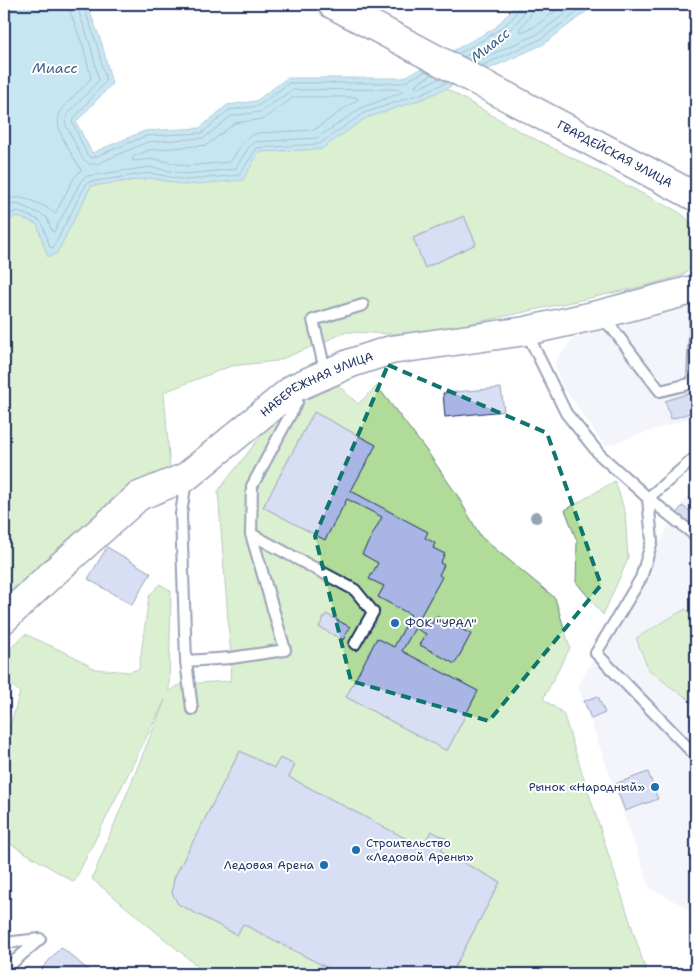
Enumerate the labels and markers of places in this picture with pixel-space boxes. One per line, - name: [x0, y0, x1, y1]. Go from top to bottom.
- place label: ФОК "УРАЛ": [405, 615, 477, 631]
- marker: ФОК "УРАЛ": [389, 617, 401, 629]
- place label: Рынок «Народный»: [529, 779, 645, 795]
- marker: Рынок «Народный»: [649, 781, 661, 793]
- place label: Строительство «Ледовой Арены»: [366, 835, 474, 865]
- marker: Строительство «Ледовой Арены»: [350, 844, 362, 856]
- place label: Ледовая Арена: [224, 857, 315, 873]
- marker: Ледовая Арена: [318, 859, 330, 871]

